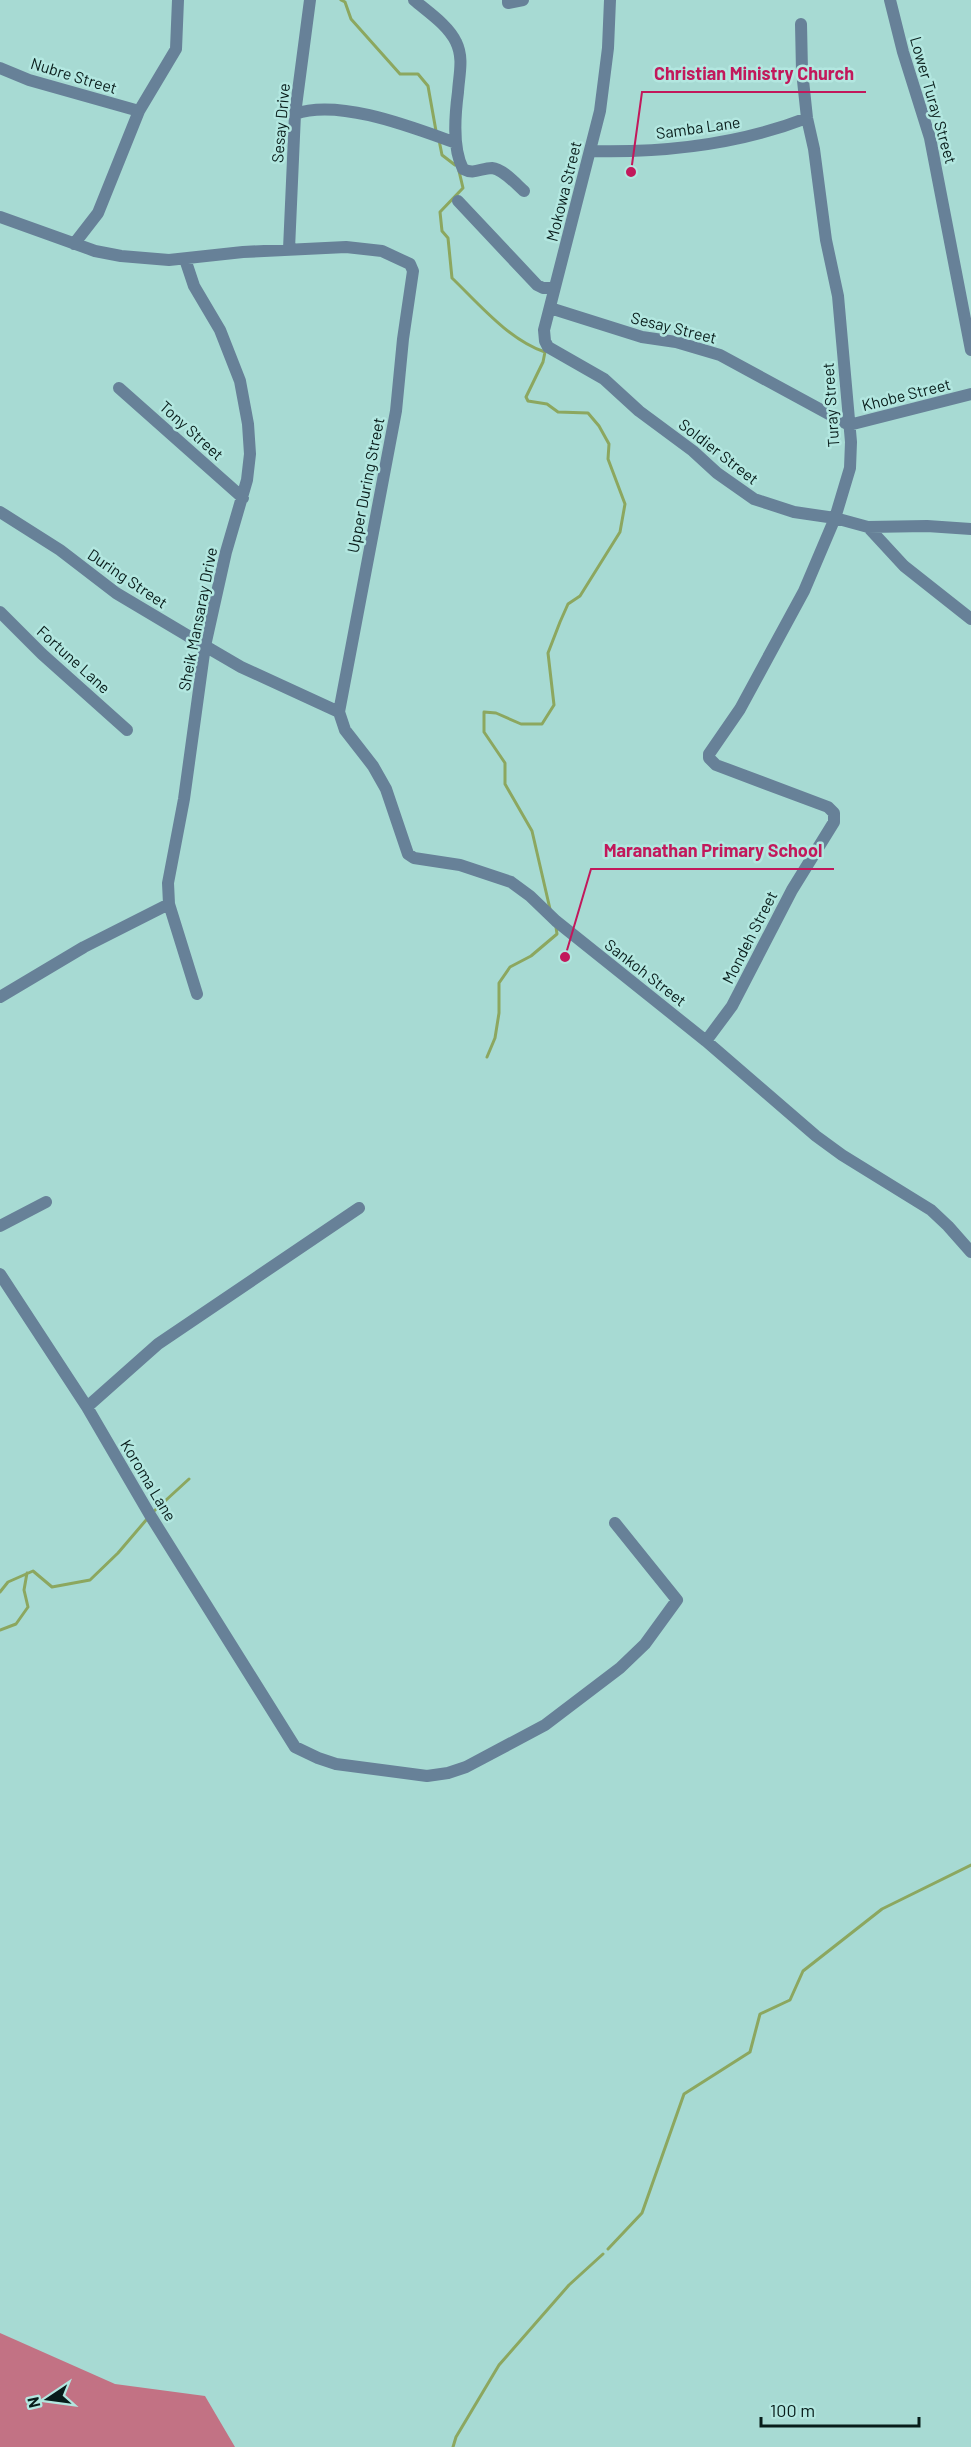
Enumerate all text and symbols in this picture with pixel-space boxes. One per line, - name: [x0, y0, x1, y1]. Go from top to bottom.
- street label: Lower Turay Street: [907, 34, 961, 166]
- street label: Nubre Street: [29, 53, 119, 97]
- callout: Christian Ministry Church: [642, 56, 866, 92]
- text: Christian Ministry Church: [654, 62, 854, 84]
- street label: Sesay Drive: [267, 82, 293, 164]
- street label: Samba Lane: [655, 112, 741, 142]
- street label: Mokowa Street: [541, 139, 585, 243]
- street label: Sesay Street: [629, 307, 719, 347]
- street label: Turay Street: [818, 362, 842, 448]
- street label: Khobe Street: [860, 374, 952, 414]
- street label: Tony Street: [156, 396, 228, 464]
- street label: Soldier Street: [675, 414, 763, 488]
- street label: Upper During Street: [343, 416, 387, 554]
- street label: During Street: [84, 544, 172, 612]
- street label: Sheik Mansaray Drive: [174, 546, 220, 692]
- street label: Fortune Lane: [33, 621, 115, 697]
- callout: Maranathan Primary School: [591, 833, 834, 869]
- text: Maranathan Primary School: [604, 839, 822, 861]
- street label: Mondeh Street: [718, 887, 780, 987]
- street label: Sankoh Street: [602, 934, 690, 1010]
- street label: Koroma Lane: [117, 1436, 181, 1524]
- north arrow: [18, 2369, 78, 2429]
- scale bar: [761, 2390, 918, 2428]
- text: N: [22, 2395, 43, 2410]
- text: 100 m: [770, 2399, 815, 2421]

